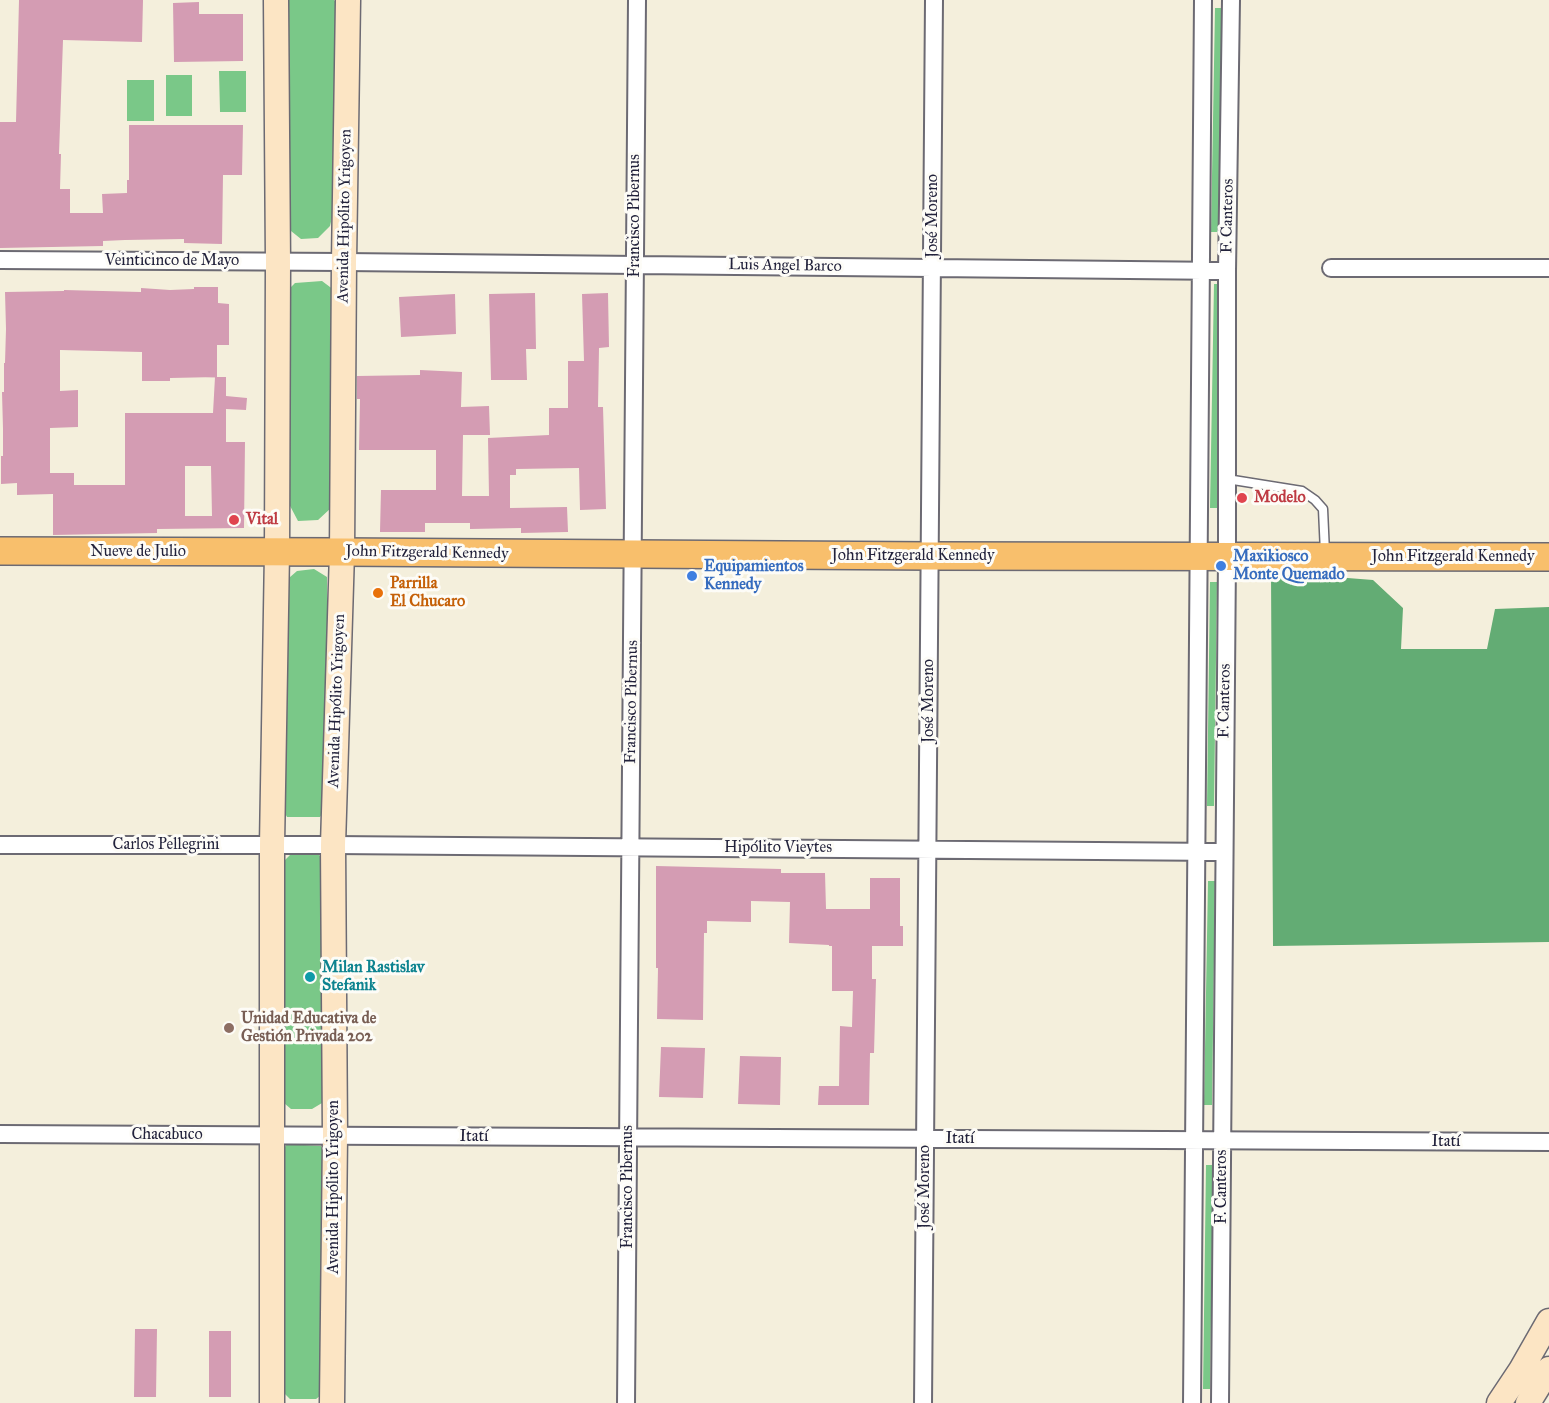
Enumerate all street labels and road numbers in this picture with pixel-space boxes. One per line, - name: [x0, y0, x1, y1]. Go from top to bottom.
- street label: Avenida Hipólito Yrigoyen: [334, 129, 356, 303]
- street label: Francisco Pibernus: [625, 154, 645, 278]
- street label: José Moreno: [923, 174, 943, 258]
- street label: F. Canteros: [1218, 178, 1238, 254]
- street label: Veinticinco de Mayo: [105, 251, 239, 271]
- street label: Luis Angel Barco: [728, 255, 842, 277]
- street label: Nueve de Julio: [90, 542, 186, 562]
- street label: John Fitzgerald Kennedy: [345, 542, 509, 564]
- street label: John Fitzgerald Kennedy: [832, 546, 994, 566]
- street label: John Fitzgerald Kennedy: [1372, 547, 1534, 567]
- street label: Avenida Hipólito Yrigoyen: [324, 614, 350, 788]
- street label: Francisco Pibernus: [621, 640, 643, 764]
- street label: José Moreno: [919, 659, 939, 743]
- street label: F. Canteros: [1215, 663, 1235, 739]
- street label: Carlos Pellegrini: [113, 835, 219, 855]
- street label: Hipólito Vieytes: [724, 838, 832, 858]
- street label: Avenida Hipólito Yrigoyen: [324, 1100, 344, 1274]
- street label: Chacabuco: [131, 1125, 203, 1145]
- street label: Francisco Pibernus: [618, 1125, 638, 1249]
- street label: Itatí: [460, 1127, 488, 1147]
- street label: Itatí: [946, 1129, 974, 1149]
- street label: Itatí: [1432, 1132, 1460, 1152]
- street label: José Moreno: [915, 1145, 935, 1229]
- street label: F. Canteros: [1212, 1150, 1232, 1224]

